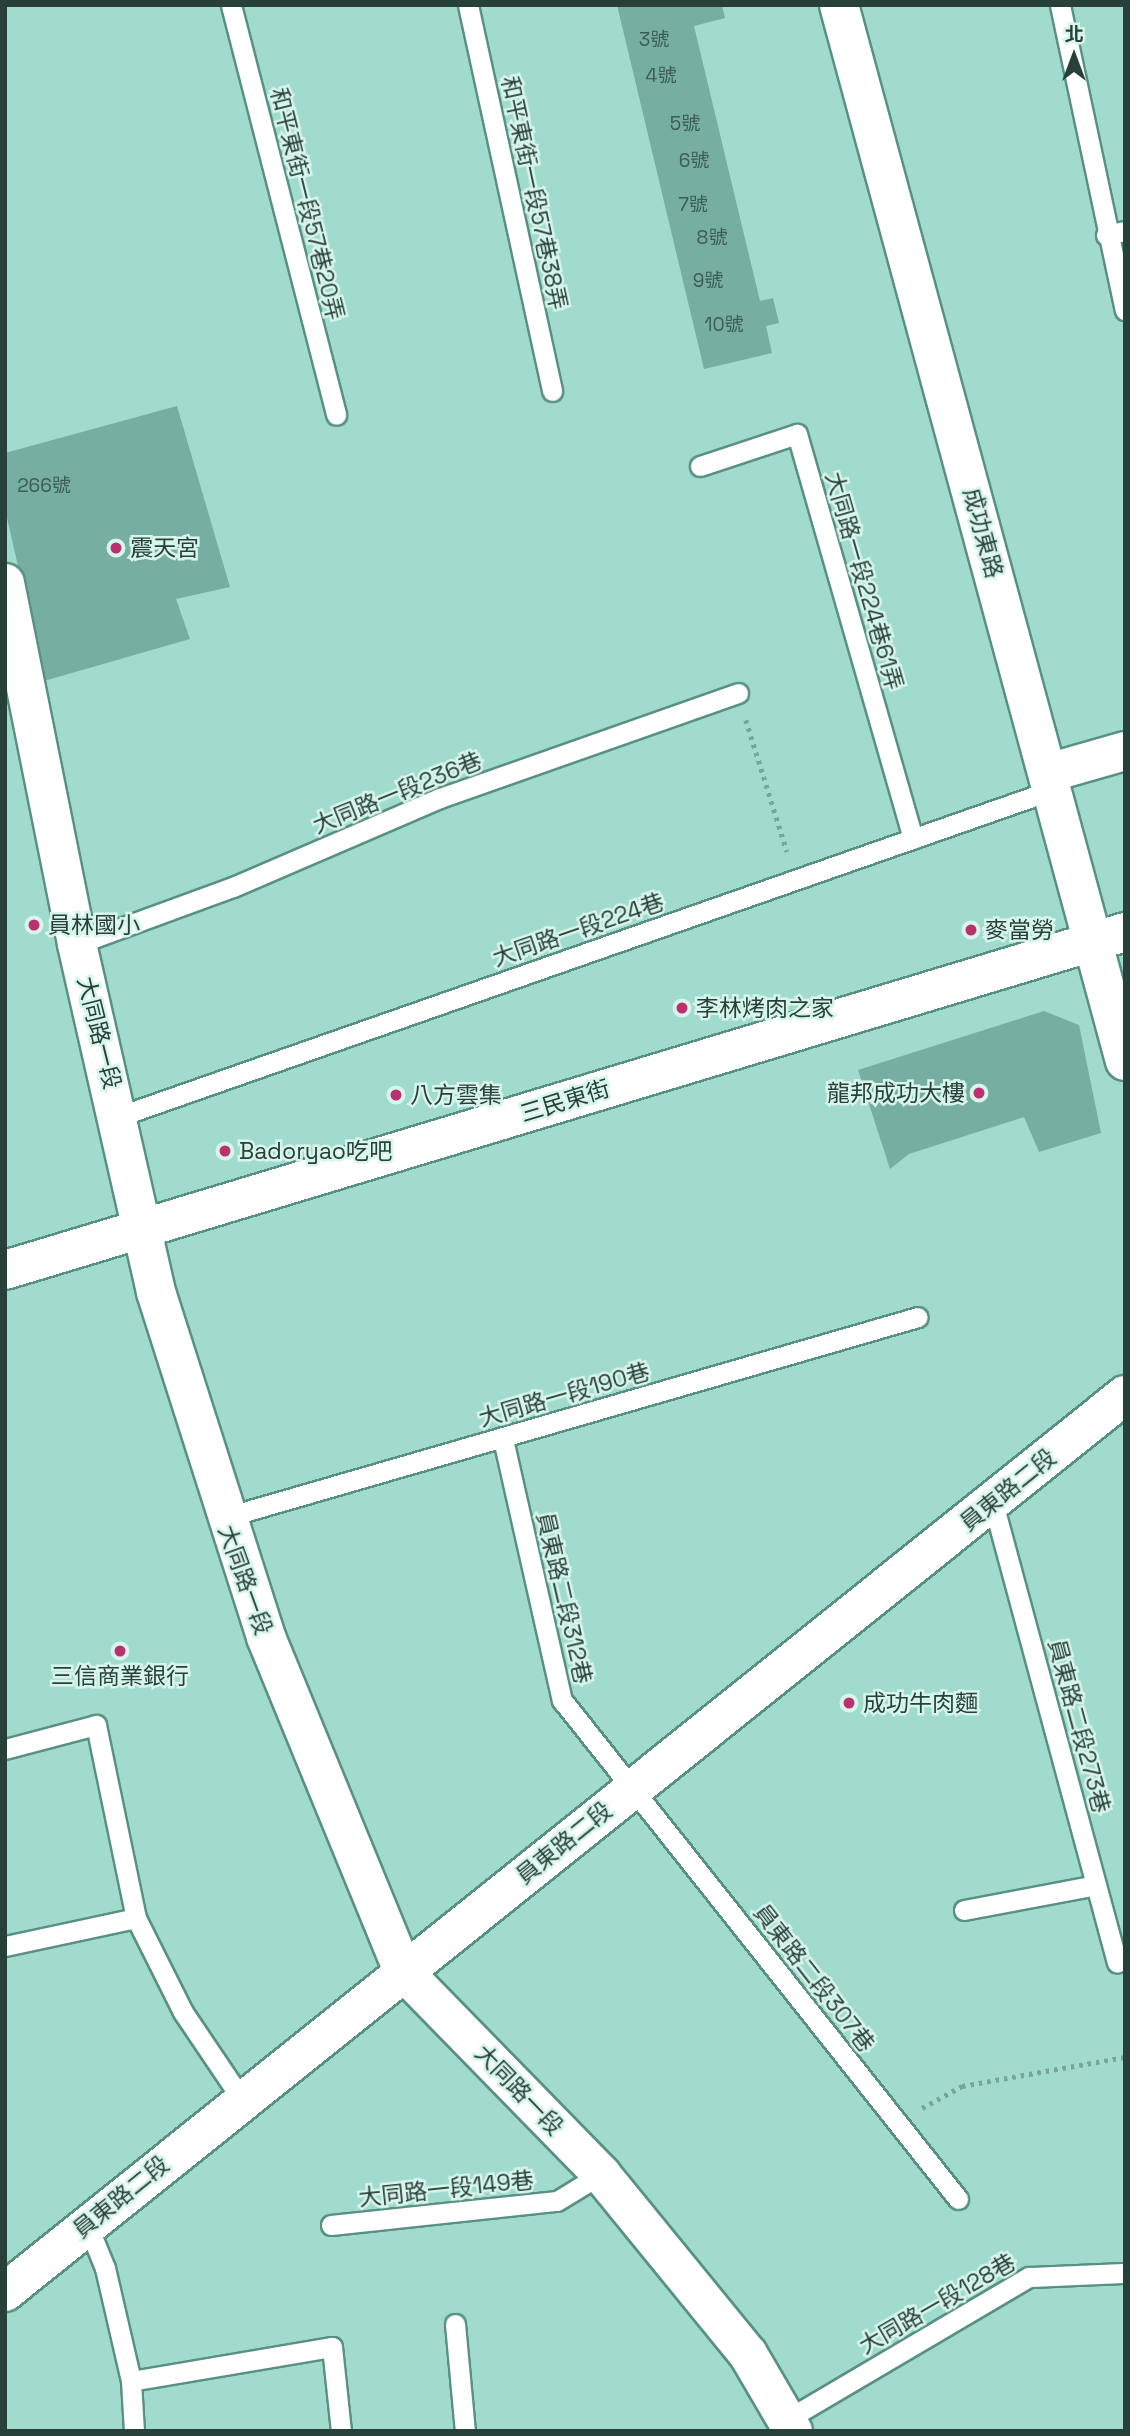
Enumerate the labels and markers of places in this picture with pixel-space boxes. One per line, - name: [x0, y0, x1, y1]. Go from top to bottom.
- place label: 震天宮: [130, 534, 199, 562]
- marker: 震天宮: [108, 540, 124, 556]
- place label: 員林國小: [48, 911, 140, 939]
- place label: 麥當勞: [985, 916, 1054, 944]
- marker: 員林國小: [26, 917, 42, 933]
- marker: 麥當勞: [963, 922, 979, 938]
- place label: 李林烤肉之家: [696, 994, 834, 1022]
- marker: 李林烤肉之家: [674, 1000, 690, 1016]
- place label: 龍邦成功大樓: [827, 1079, 965, 1107]
- place label: 八方雲集: [410, 1081, 502, 1109]
- marker: 龍邦成功大樓: [971, 1085, 987, 1101]
- marker: 八方雲集: [388, 1087, 404, 1103]
- place label: Badoryao吃吧: [239, 1137, 392, 1165]
- marker: Badoryao吃吧: [217, 1143, 233, 1159]
- marker: 三信商業銀行: [112, 1643, 128, 1659]
- place label: 三信商業銀行: [51, 1662, 189, 1690]
- place label: 成功牛肉麵: [863, 1689, 978, 1717]
- marker: 成功牛肉麵: [841, 1695, 857, 1711]

